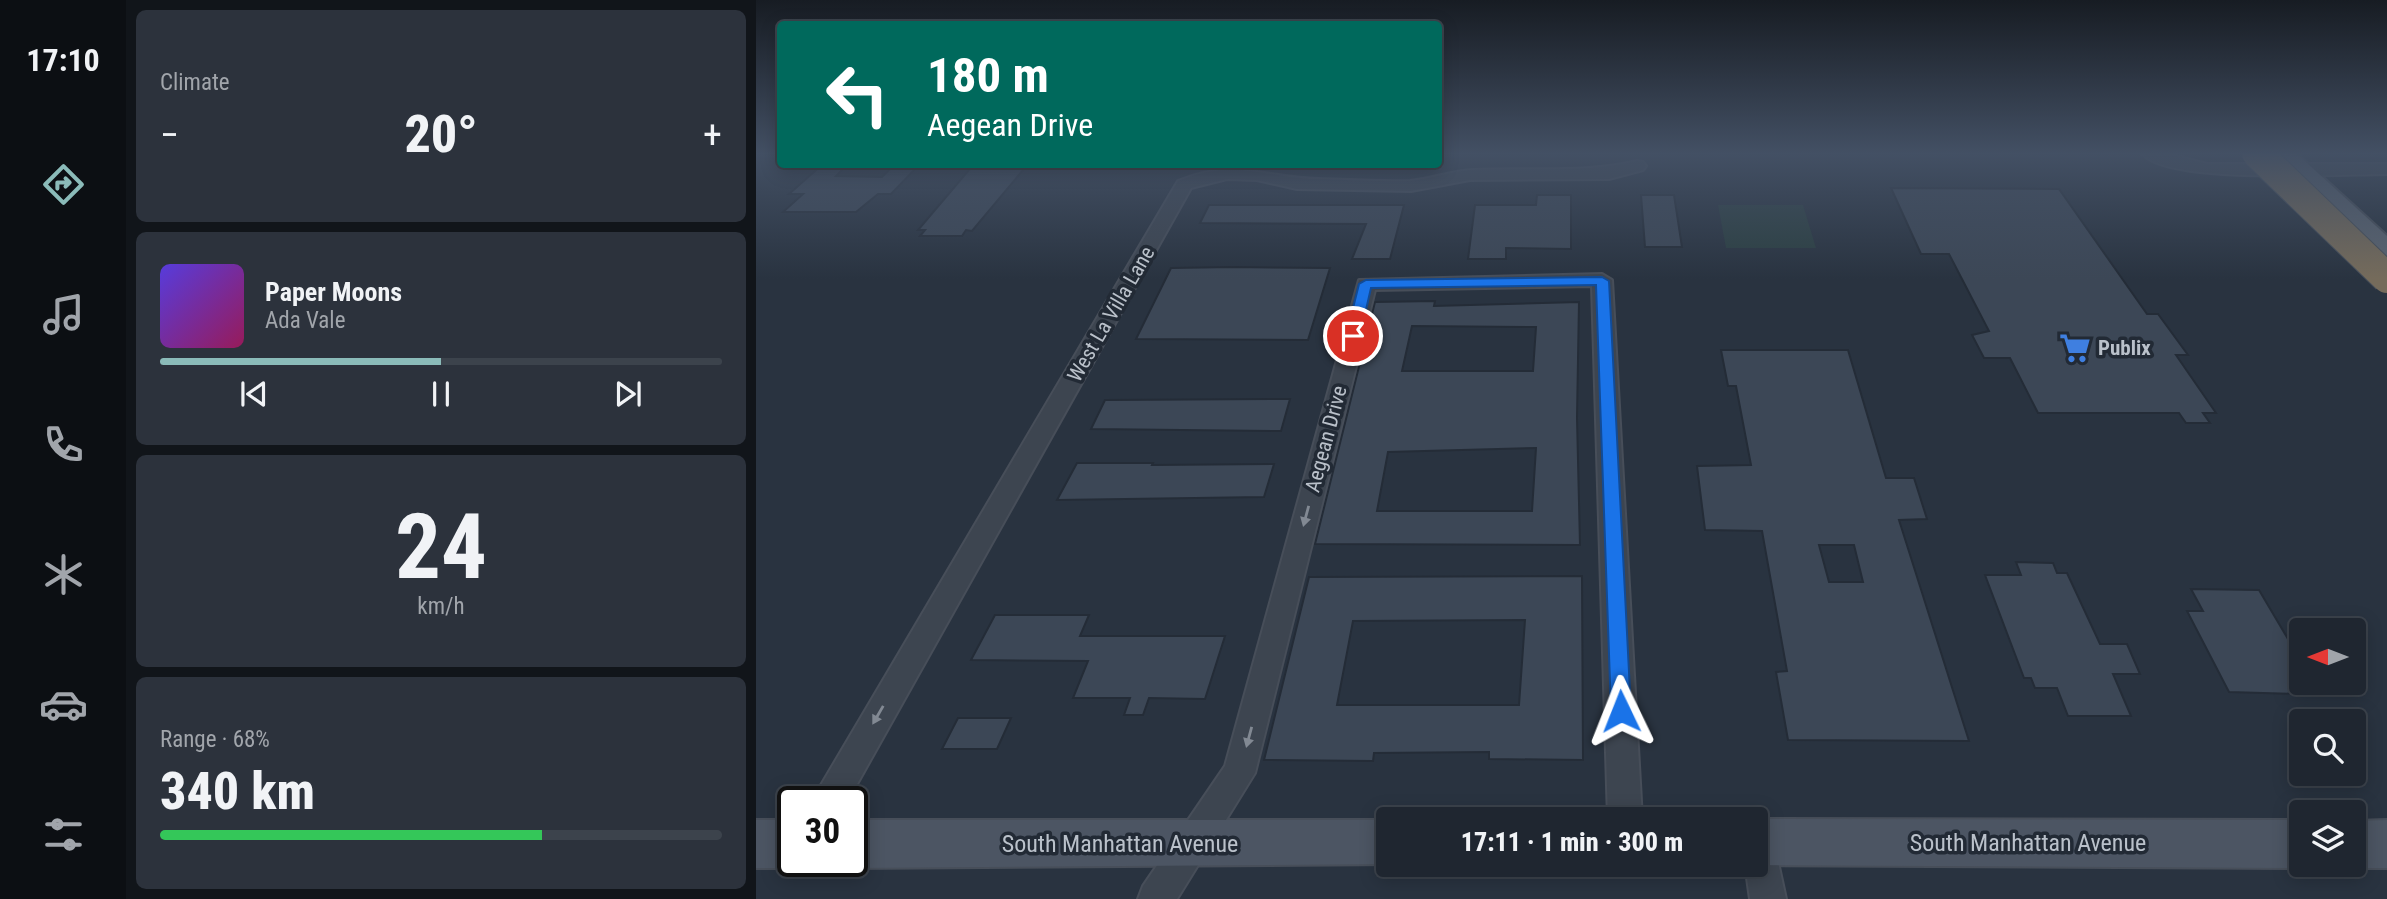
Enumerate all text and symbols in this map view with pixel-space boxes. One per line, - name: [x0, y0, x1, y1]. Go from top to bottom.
- text: 17:10: [26, 41, 100, 79]
- text: 180 m: [927, 47, 1049, 104]
- icon: left: [812, 49, 903, 140]
- text: Climate: [160, 69, 230, 96]
- text: 20°: [404, 104, 478, 165]
- text: Aegean Drive: [927, 106, 1093, 144]
- text: −: [160, 113, 179, 157]
- text: +: [703, 113, 722, 157]
- icon: directions: [39, 160, 88, 209]
- street label: West La Villa Lane: [1063, 242, 1160, 386]
- text: Paper Moons: [265, 277, 402, 307]
- icon: music: [39, 290, 88, 339]
- pin: [1323, 306, 1383, 366]
- text: Ada Vale: [265, 307, 345, 334]
- icon: arrive: [1334, 317, 1372, 355]
- supermarket icon: Publix: [2058, 331, 2092, 365]
- place label: Publix: [2098, 336, 2151, 360]
- icon: previous: [235, 375, 273, 413]
- icon: pause: [422, 375, 460, 413]
- icon: next: [609, 375, 647, 413]
- street label: Aegean Drive: [1300, 383, 1352, 495]
- icon: phone: [39, 420, 88, 469]
- text: 24: [395, 494, 487, 600]
- one-way arrow: [1300, 506, 1311, 528]
- icon: climate: [39, 550, 88, 599]
- text: km/h: [417, 593, 465, 620]
- north arrow: [2289, 618, 2366, 695]
- map controls: [2289, 618, 2366, 877]
- position arrow: [1584, 674, 1658, 748]
- icon: car: [39, 680, 88, 729]
- one-way arrow: [872, 705, 884, 725]
- button: search: [2289, 709, 2366, 786]
- text: Range · 68%: [160, 726, 270, 753]
- one-way arrow: [1243, 726, 1254, 748]
- text: 340 km: [160, 761, 315, 822]
- speed limit sign: 30: [777, 786, 868, 877]
- button: layers: [2289, 800, 2366, 877]
- icon: filters: [39, 810, 88, 859]
- text: 17:11 · 1 min · 300 m: [1461, 827, 1683, 857]
- street label: South Manhattan Avenue: [1910, 829, 2146, 857]
- street label: South Manhattan Avenue: [1002, 830, 1238, 858]

